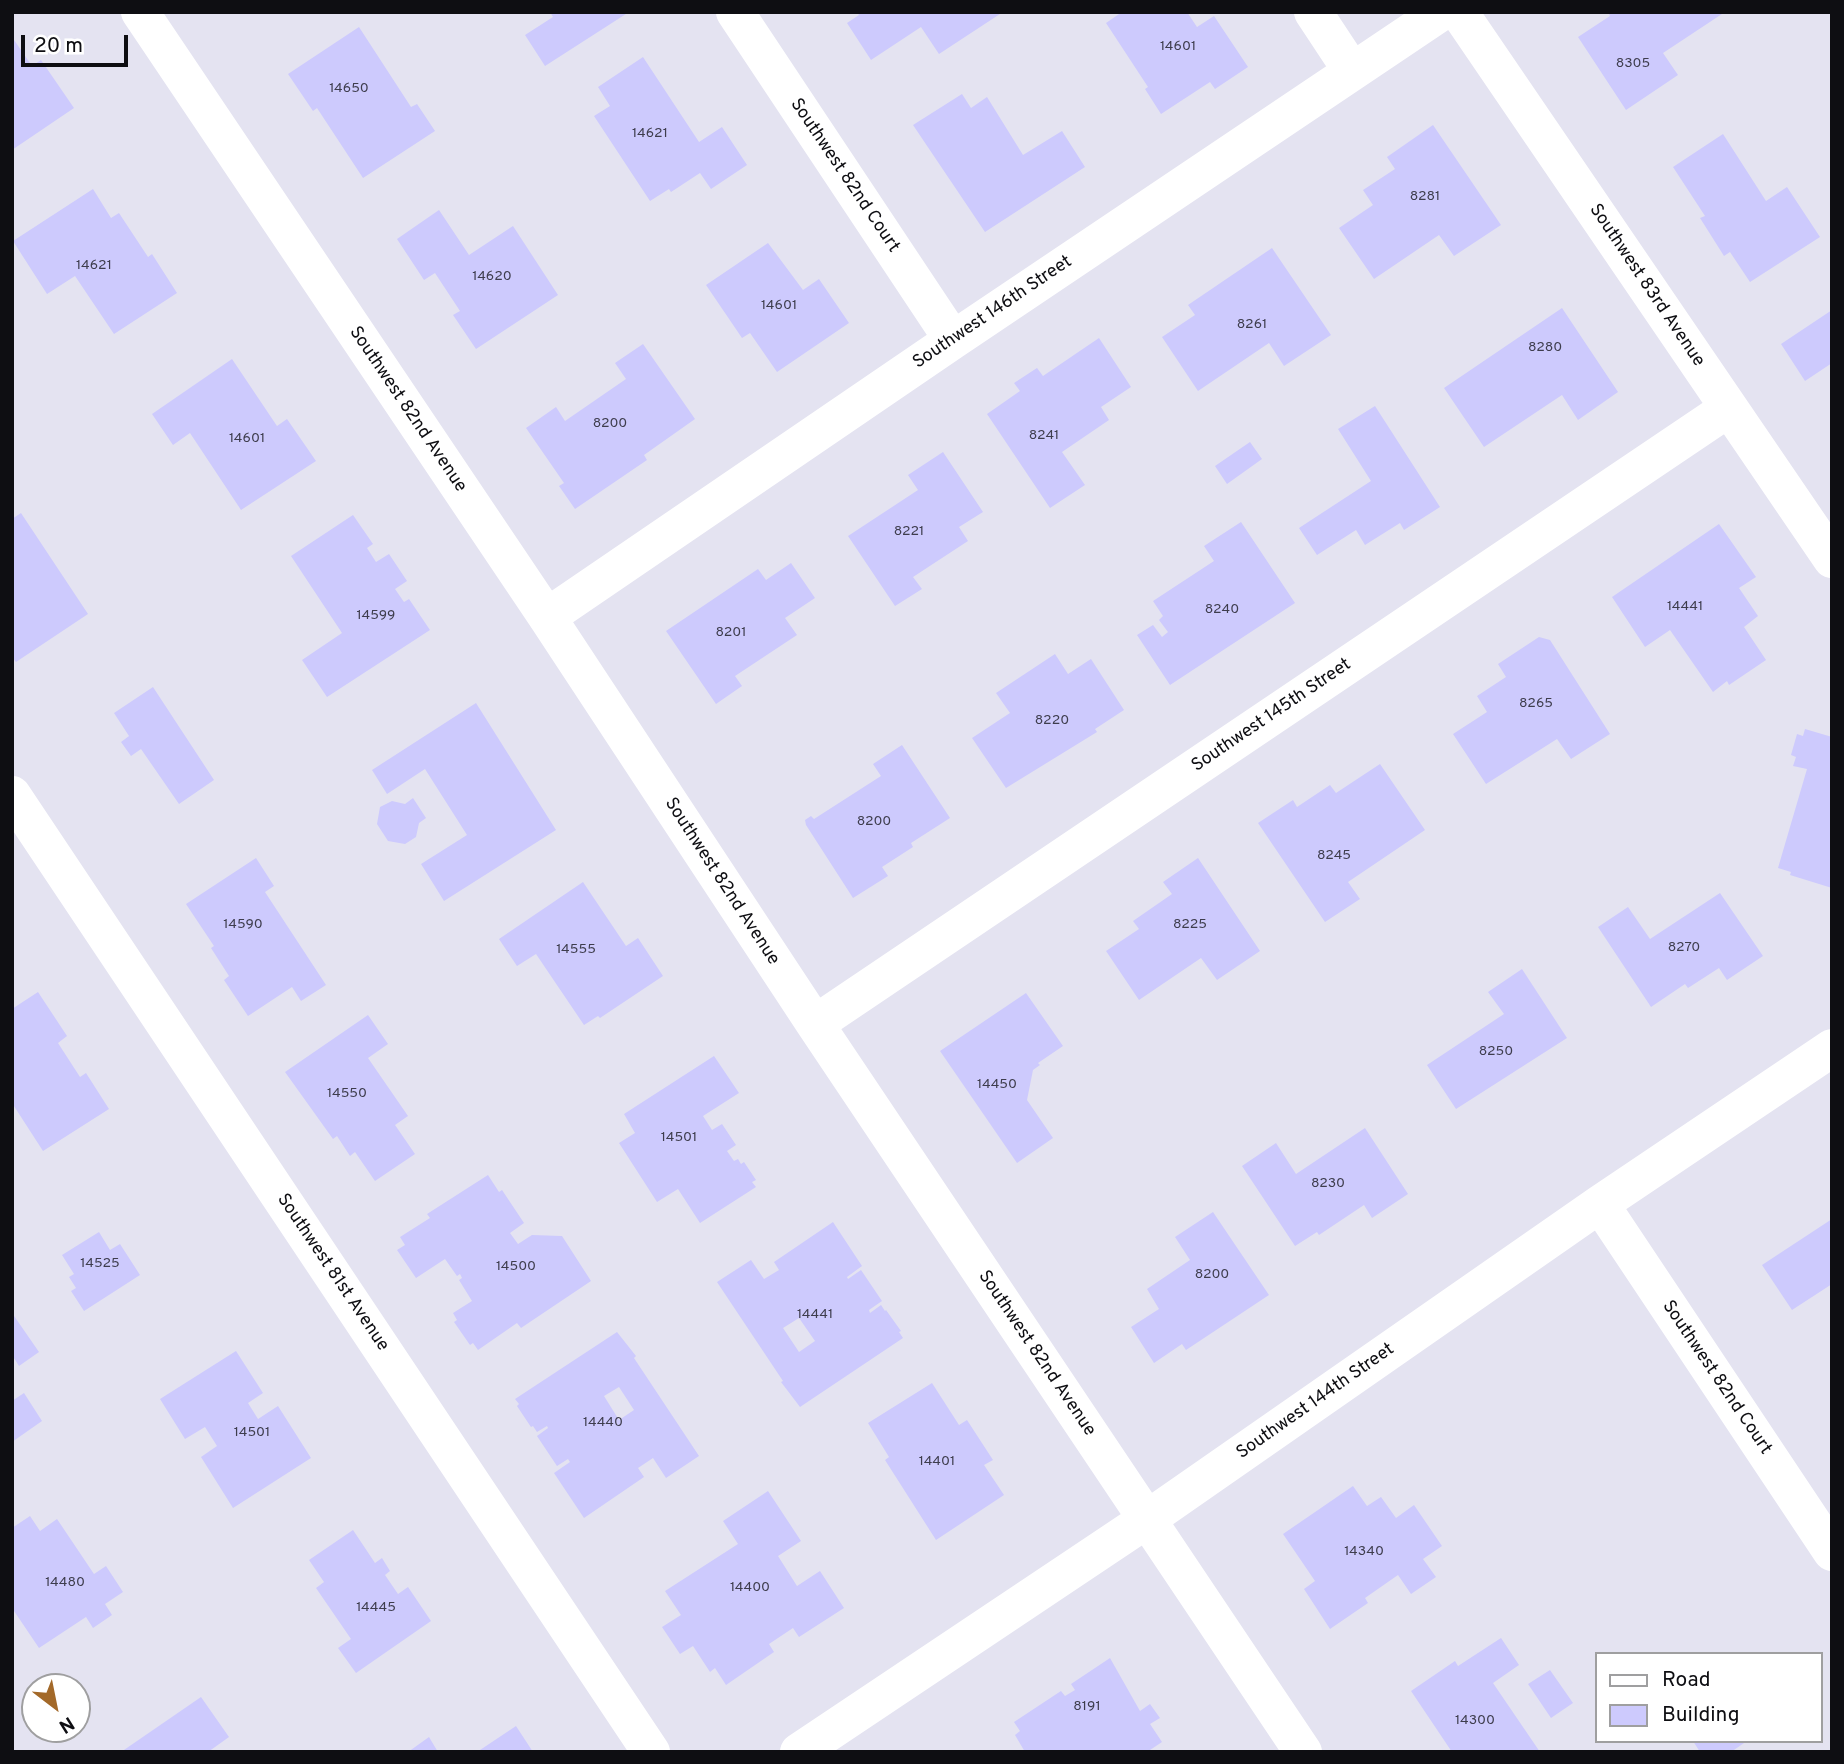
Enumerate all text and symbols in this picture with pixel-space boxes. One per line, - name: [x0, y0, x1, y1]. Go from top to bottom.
- scale bar: [24, 21, 131, 65]
- text: 20 m: [34, 33, 83, 60]
- house number: 14601: [1160, 39, 1196, 55]
- house number: 8305: [1616, 56, 1650, 72]
- house number: 14650: [329, 81, 369, 97]
- street label: Southwest 82nd Court: [784, 95, 904, 257]
- house number: 14621: [632, 126, 668, 142]
- house number: 8281: [1410, 189, 1440, 205]
- street label: Southwest 83rd Avenue: [1584, 201, 1708, 371]
- street label: Southwest 146th Street: [909, 252, 1077, 374]
- house number: 14621: [76, 258, 112, 274]
- house number: 14620: [472, 269, 512, 285]
- house number: 14601: [761, 298, 797, 314]
- house number: 8261: [1237, 317, 1267, 333]
- street label: Southwest 82nd Avenue: [343, 323, 471, 497]
- house number: 8280: [1528, 340, 1562, 356]
- house number: 8200: [593, 416, 627, 432]
- house number: 8241: [1029, 428, 1059, 444]
- house number: 14601: [229, 431, 265, 447]
- house number: 8221: [894, 524, 924, 540]
- house number: 14441: [1667, 599, 1703, 615]
- house number: 8240: [1205, 602, 1239, 618]
- house number: 14599: [357, 608, 395, 624]
- house number: 8201: [715, 625, 747, 641]
- street label: Southwest 145th Street: [1188, 655, 1356, 777]
- house number: 8265: [1519, 696, 1553, 712]
- house number: 8220: [1035, 713, 1069, 729]
- street label: Southwest 82nd Avenue: [659, 794, 783, 970]
- house number: 8200: [857, 814, 891, 830]
- house number: 8245: [1317, 848, 1351, 864]
- house number: 14590: [223, 917, 263, 933]
- house number: 8225: [1173, 917, 1207, 933]
- house number: 8270: [1668, 940, 1700, 956]
- house number: 14555: [556, 942, 596, 958]
- house number: 8250: [1479, 1044, 1513, 1060]
- house number: 14450: [977, 1077, 1017, 1093]
- house number: 14550: [327, 1086, 367, 1102]
- house number: 14501: [661, 1130, 697, 1146]
- house number: 8230: [1311, 1176, 1345, 1192]
- street label: Southwest 81st Avenue: [271, 1190, 393, 1356]
- house number: 14525: [80, 1256, 120, 1272]
- house number: 14500: [496, 1259, 536, 1275]
- street label: Southwest 82nd Avenue: [972, 1267, 1100, 1441]
- house number: 8200: [1195, 1267, 1229, 1283]
- street label: Southwest 82nd Court: [1656, 1297, 1776, 1459]
- house number: 14441: [797, 1307, 833, 1323]
- street label: Southwest 144th Street: [1233, 1339, 1399, 1465]
- house number: 14440: [583, 1415, 623, 1431]
- house number: 14501: [234, 1425, 270, 1441]
- house number: 14401: [919, 1454, 955, 1470]
- house number: 14340: [1344, 1544, 1384, 1560]
- house number: 14480: [45, 1575, 85, 1591]
- house number: 14400: [730, 1580, 770, 1596]
- house number: 14445: [356, 1600, 396, 1616]
- legend: [1596, 1652, 1823, 1743]
- text: Road: [1662, 1667, 1711, 1694]
- north arrow: [21, 1673, 91, 1743]
- house number: 8191: [1073, 1699, 1101, 1715]
- text: Building: [1662, 1702, 1740, 1729]
- text: N: [54, 1710, 78, 1738]
- house number: 14300: [1455, 1713, 1495, 1729]

